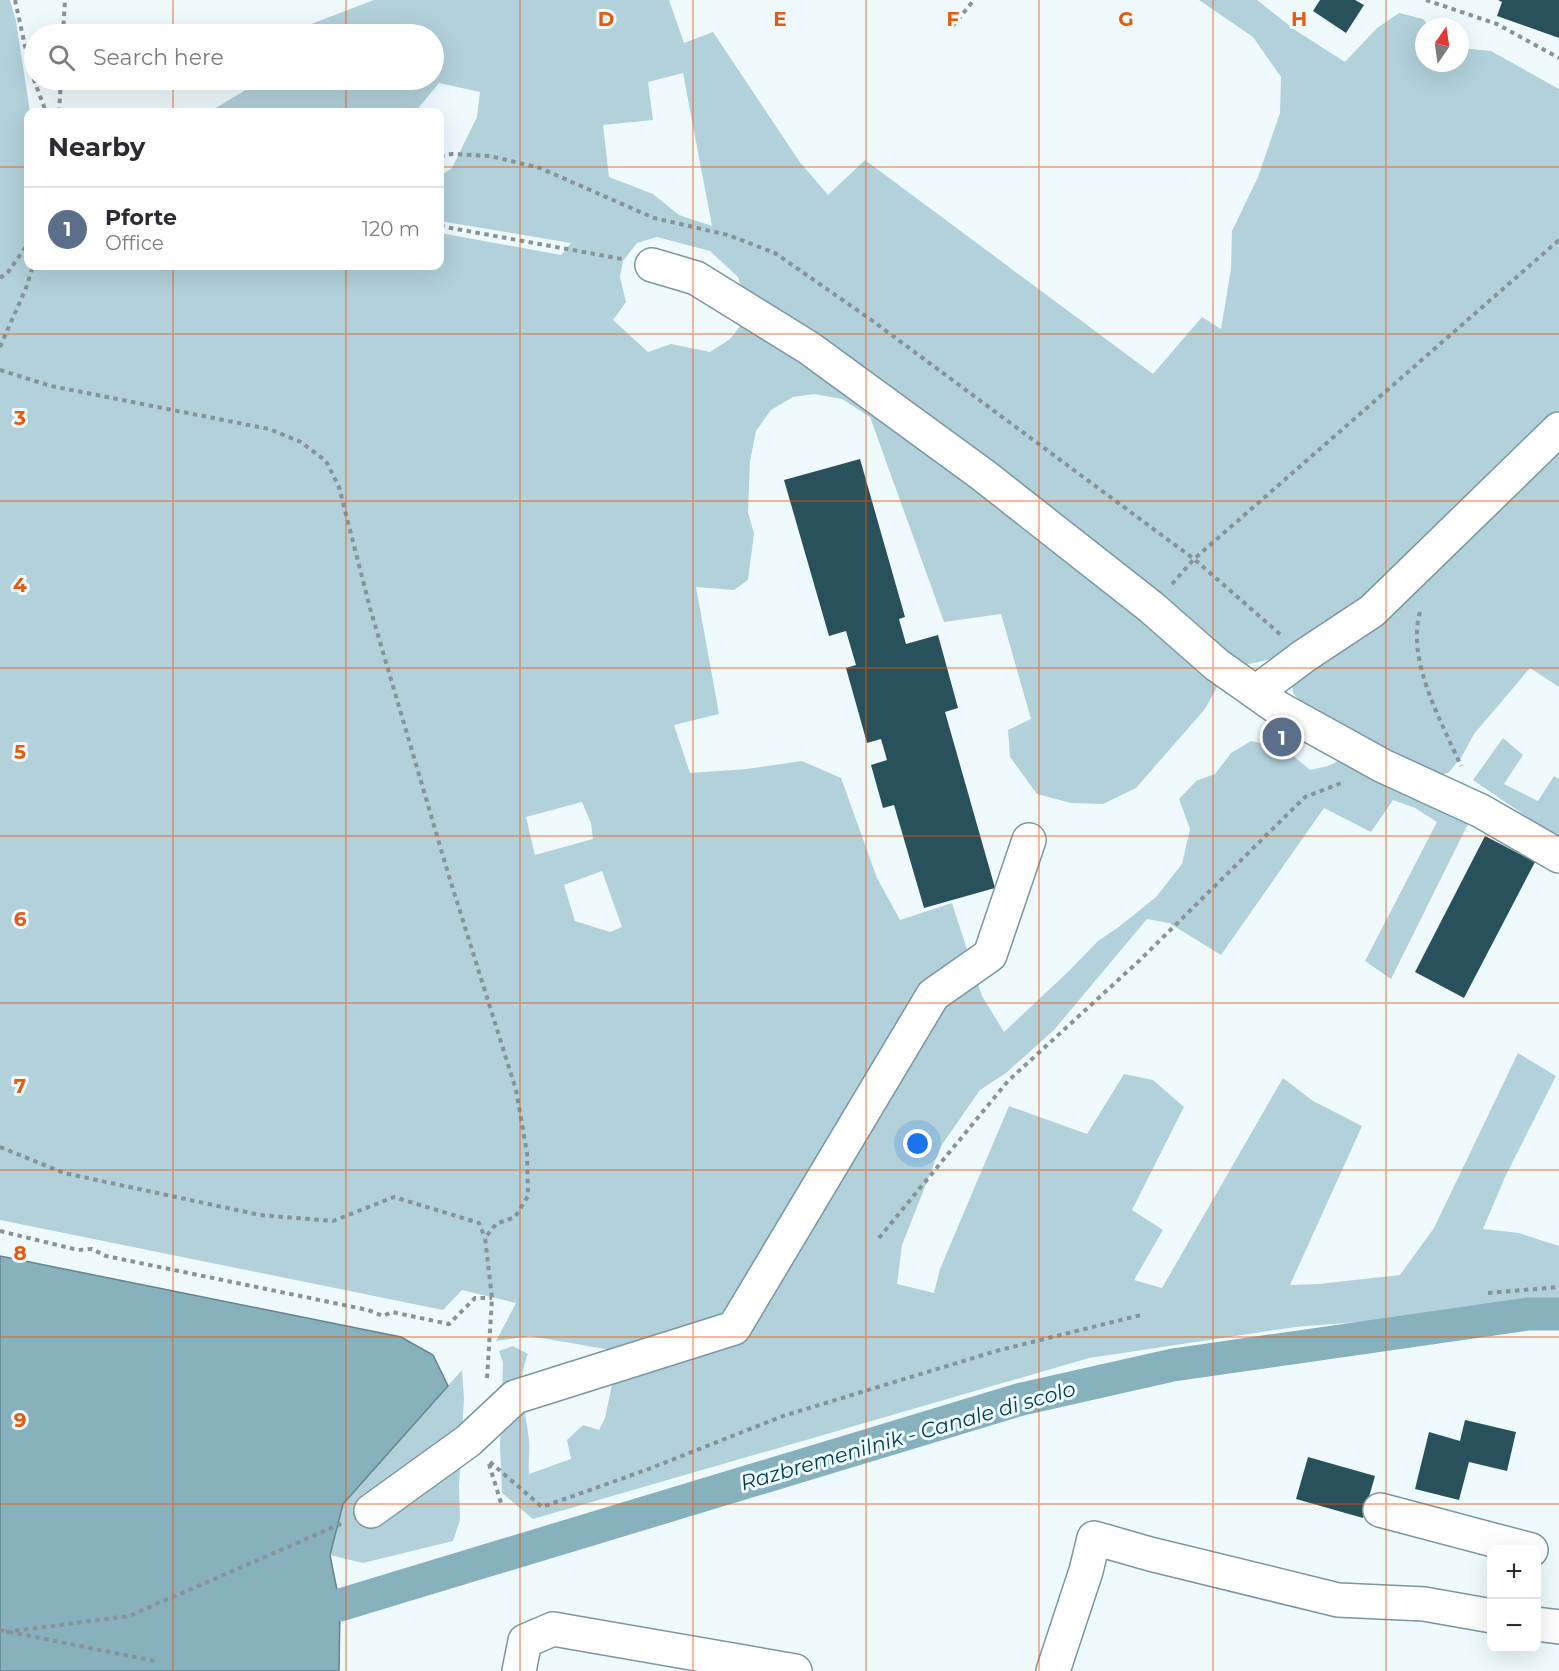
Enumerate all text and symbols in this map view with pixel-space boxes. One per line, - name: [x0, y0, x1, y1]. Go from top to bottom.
- text: D: [598, 7, 614, 31]
- text: E: [773, 7, 787, 31]
- text: F: [947, 7, 960, 31]
- text: G: [1118, 7, 1134, 31]
- text: H: [1291, 7, 1307, 31]
- north arrow: [1415, 18, 1469, 72]
- search box: [24, 24, 444, 90]
- icon: search: [45, 41, 78, 74]
- text: Search here: [93, 44, 224, 71]
- text: Nearby: [48, 131, 145, 163]
- text: Pforte: [105, 204, 177, 231]
- text: 1: [64, 217, 71, 241]
- text: 120 m: [362, 217, 420, 241]
- text: Office: [105, 231, 164, 255]
- text: 3: [13, 406, 26, 430]
- text: 4: [13, 573, 27, 597]
- pin: 1: [1262, 714, 1302, 760]
- text: 5: [14, 740, 26, 764]
- text: 6: [14, 907, 27, 931]
- text: 7: [14, 1074, 26, 1098]
- your location: [903, 1129, 932, 1158]
- text: 8: [13, 1241, 27, 1265]
- water label: Razbremenilnik - Canale di scolo: [737, 1376, 1078, 1495]
- text: 9: [14, 1408, 26, 1432]
- map controls: [1487, 1545, 1541, 1653]
- button: +: [1487, 1545, 1541, 1599]
- button: −: [1487, 1599, 1541, 1653]

